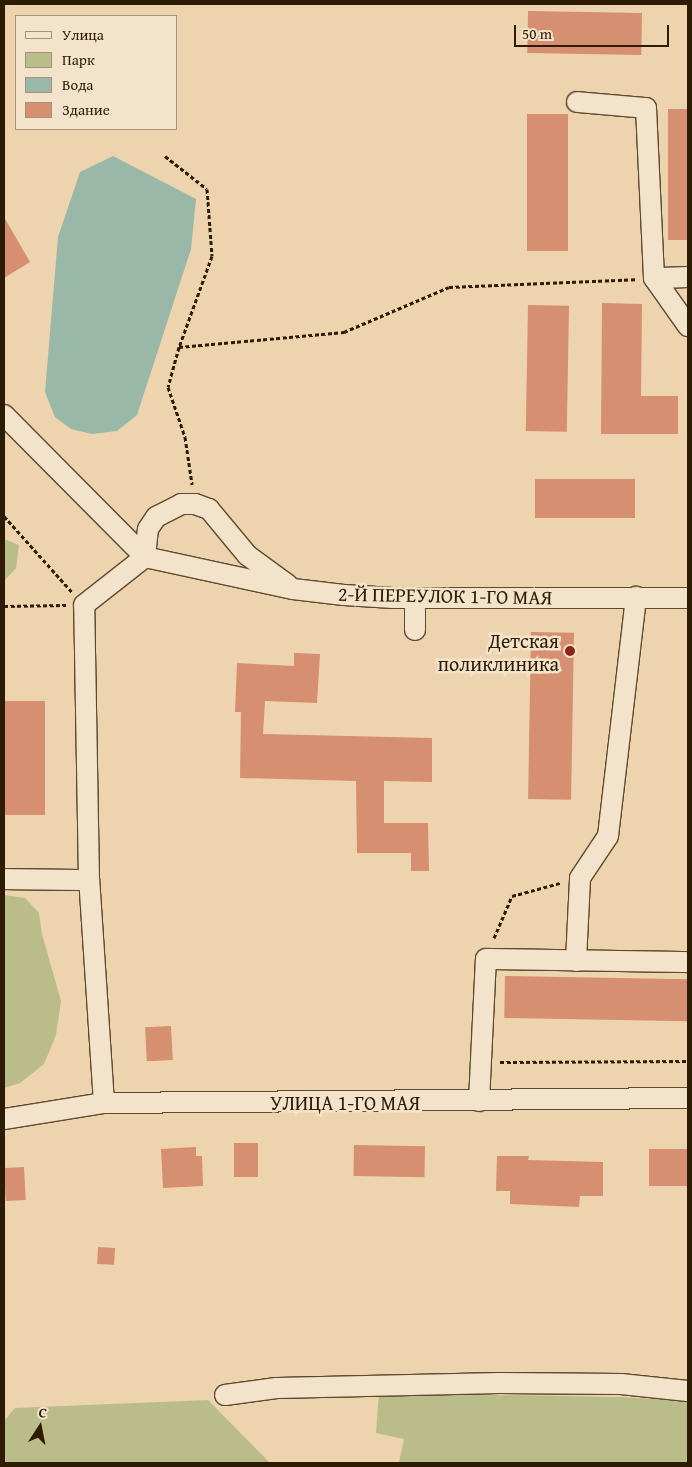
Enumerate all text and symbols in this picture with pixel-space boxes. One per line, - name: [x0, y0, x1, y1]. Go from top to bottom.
- legend: [15, 15, 178, 130]
- scale bar: [517, 15, 672, 47]
- text: 50 m: [522, 23, 552, 44]
- text: Улица: [62, 24, 104, 45]
- text: Парк: [62, 49, 95, 70]
- text: Вода: [62, 74, 93, 95]
- text: Здание: [62, 99, 110, 120]
- street label: 2-Й ПЕРЕУЛОК 1-ГО МАЯ: [338, 581, 552, 609]
- place label: Детская поликлиника: [438, 628, 559, 675]
- marker: Детская поликлиника: [563, 644, 577, 658]
- street label: УЛИЦА 1-ГО МАЯ: [270, 1090, 420, 1114]
- north arrow: [15, 1402, 65, 1452]
- text: С: [37, 1402, 49, 1423]

